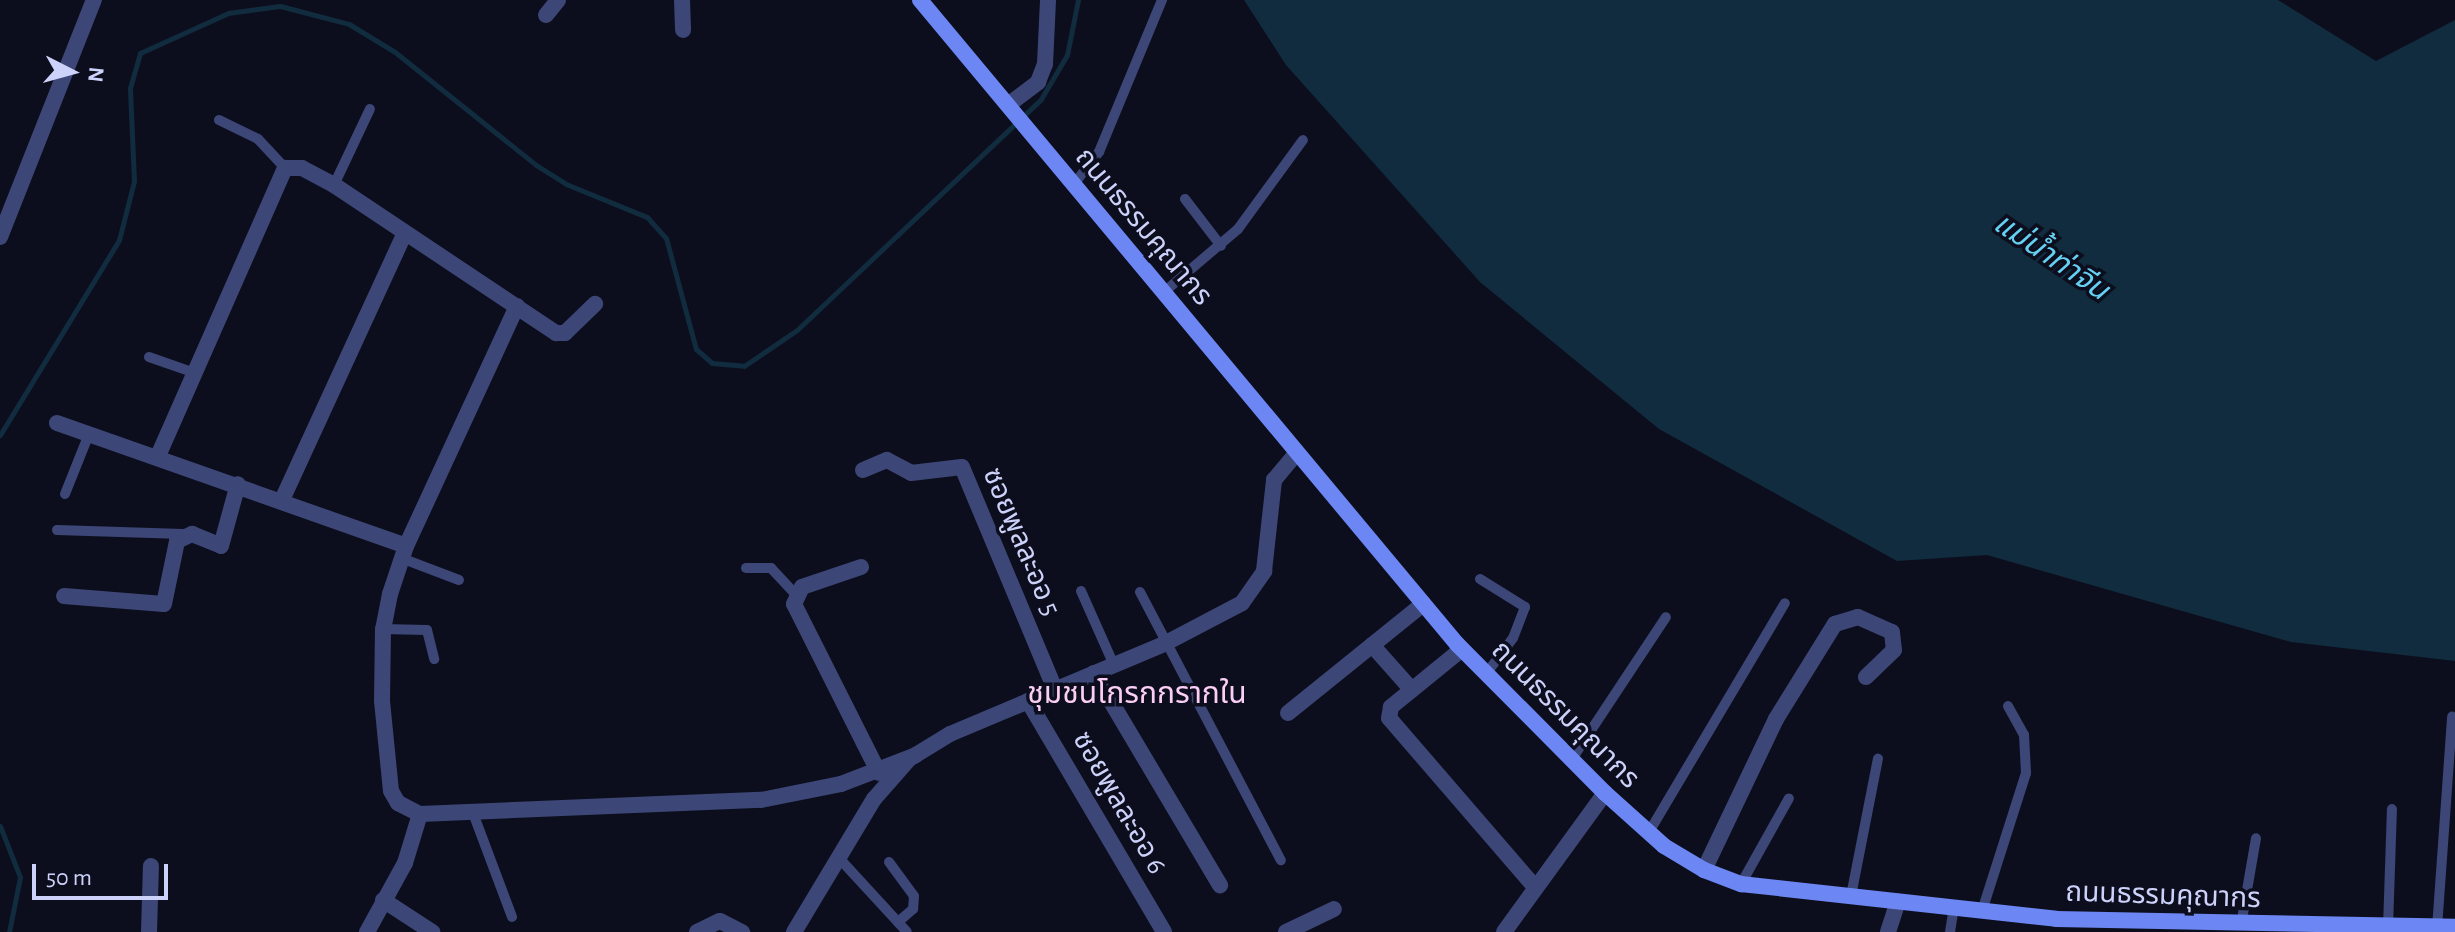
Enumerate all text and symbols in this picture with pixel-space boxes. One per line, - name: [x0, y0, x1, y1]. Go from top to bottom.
- north arrow: [32, 32, 112, 112]
- text: N: [84, 66, 108, 83]
- street label: ถนนธรรมคุณากร: [1067, 141, 1219, 313]
- water label: แม่น้ำท่าจีน: [1987, 205, 2115, 309]
- street label: ซอยพูลละออ 5: [975, 463, 1067, 621]
- street label: ถนนธรรมคุณากร: [1484, 634, 1646, 796]
- district label: ชุมชนโกรกกรากใน: [1027, 676, 1247, 712]
- street label: ซอยพูลละออ 6: [1065, 726, 1173, 880]
- scale bar: [36, 848, 172, 898]
- text: 50 m: [46, 866, 92, 890]
- street label: ถนนธรรมคุณากร: [2065, 876, 2261, 916]

